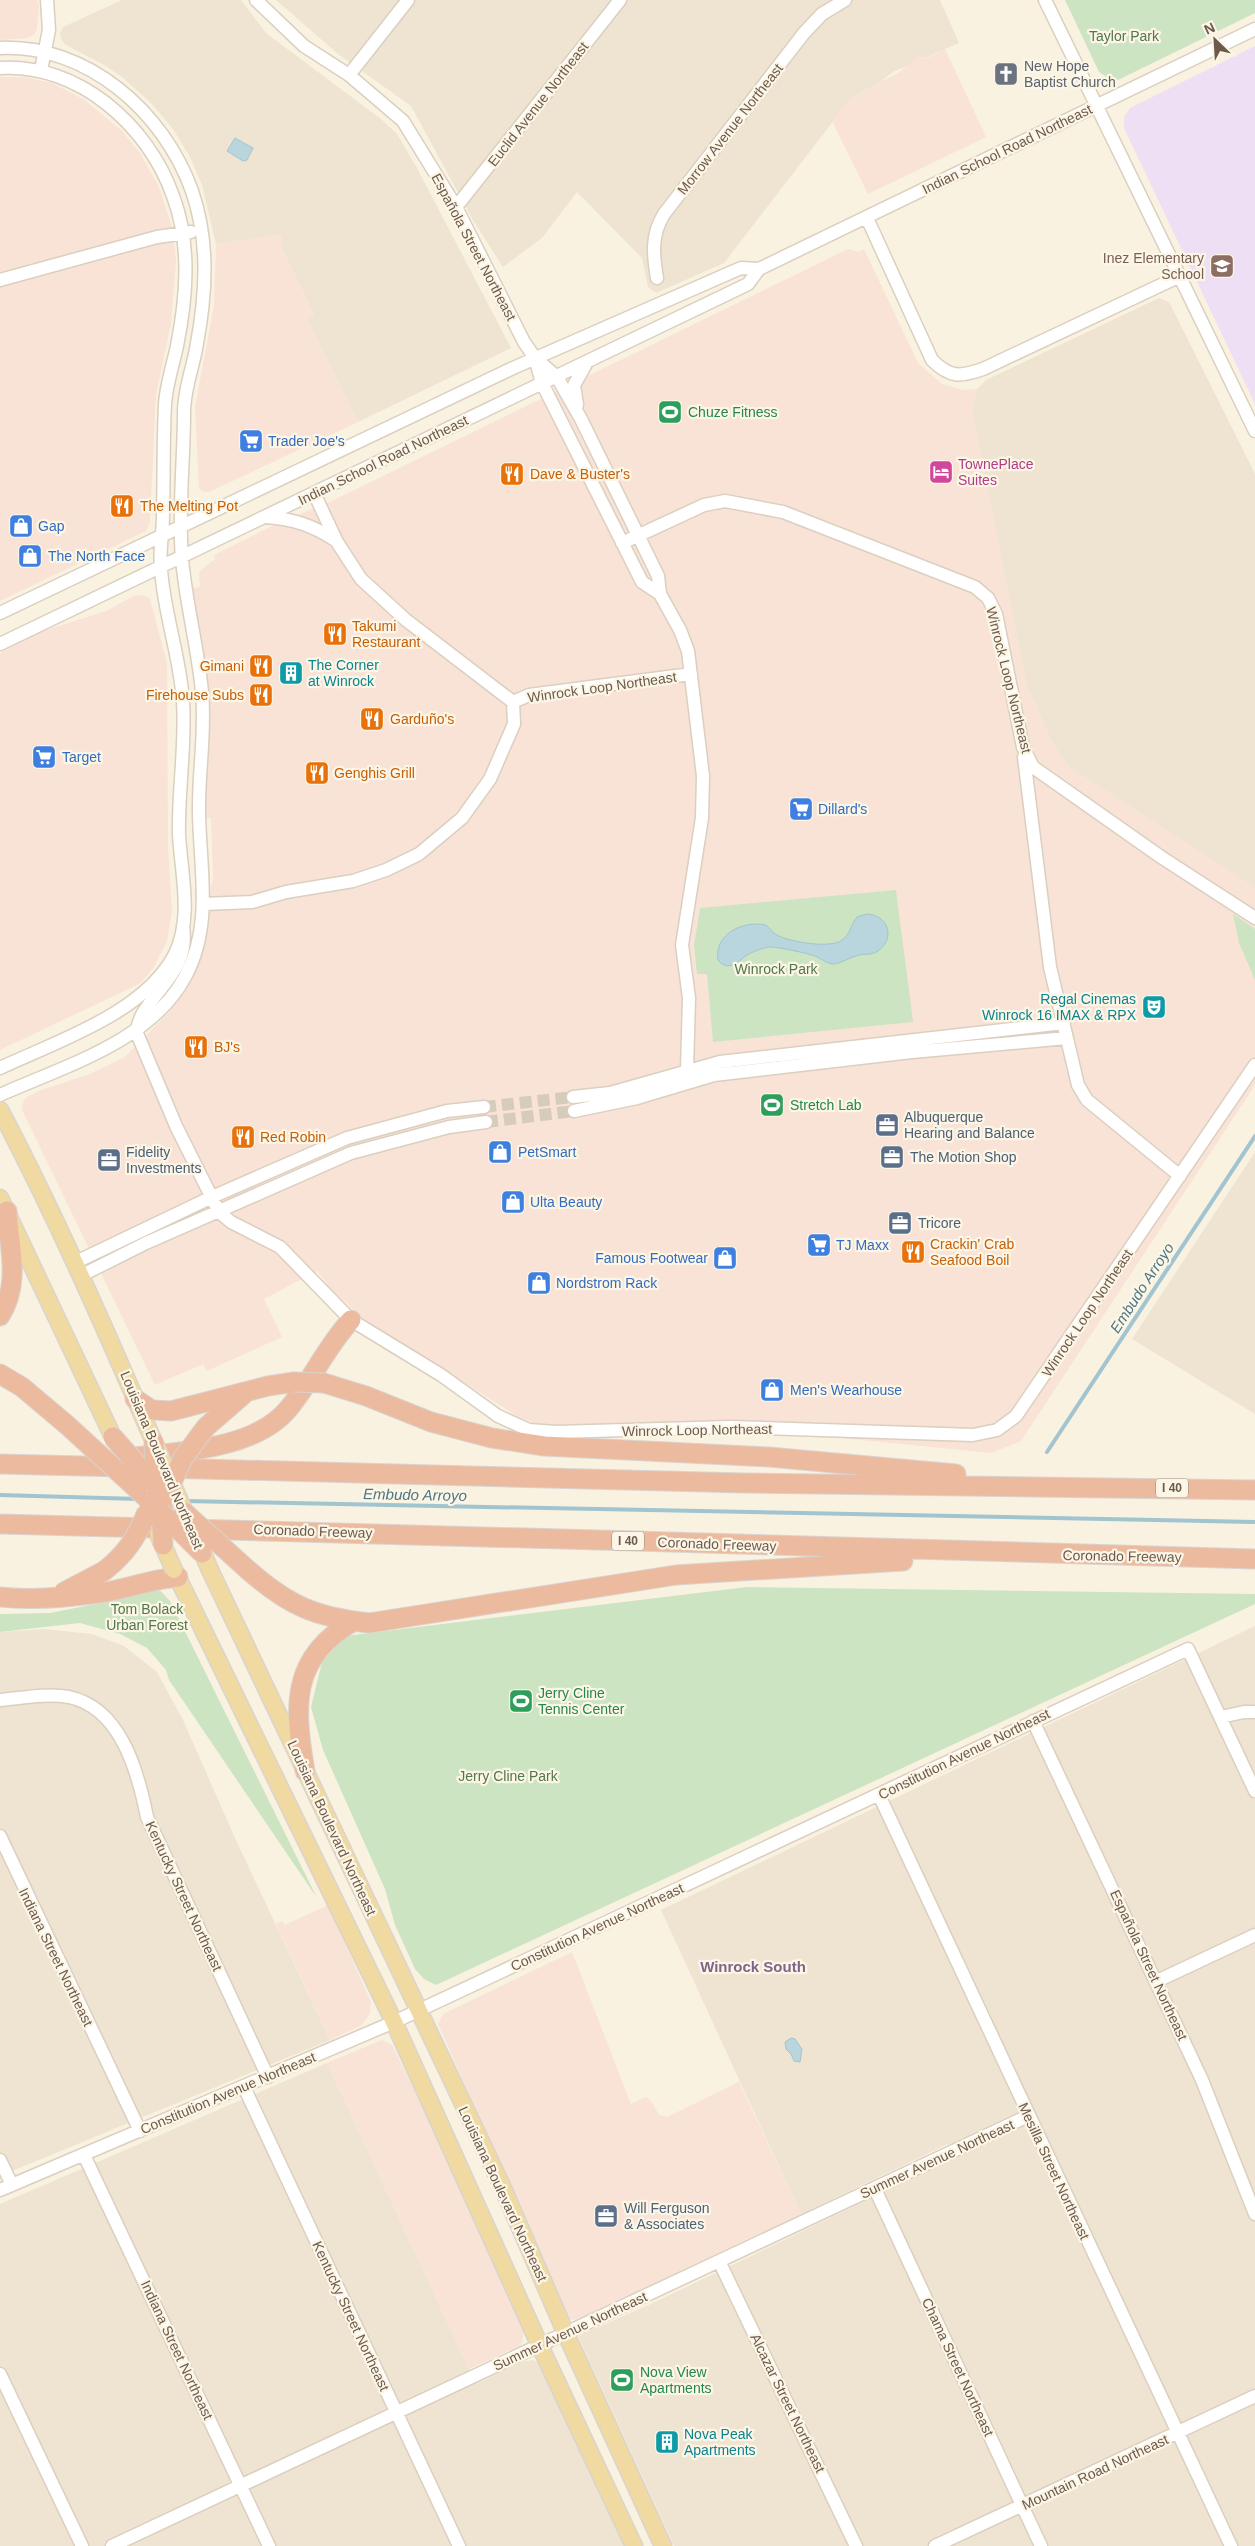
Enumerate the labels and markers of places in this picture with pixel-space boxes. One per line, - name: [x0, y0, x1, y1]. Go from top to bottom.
- place label: New Hope Baptist Church: [1024, 58, 1116, 90]
- church icon: New Hope Baptist Church: [993, 61, 1019, 87]
- place label: Inez Elementary School: [1103, 250, 1204, 282]
- school or university icon: Inez Elementary School: [1209, 253, 1235, 279]
- sports icon: Chuze Fitness: [657, 399, 683, 425]
- place label: Chuze Fitness: [688, 404, 777, 420]
- supermarket icon: Trader Joe's: [238, 428, 264, 454]
- place label: Trader Joe's: [268, 433, 345, 449]
- place label: TownePlace Suites: [958, 456, 1034, 488]
- hotel icon: TownePlace Suites: [928, 459, 954, 485]
- restaurant icon: Dave & Buster's: [499, 461, 525, 487]
- place label: Dave & Buster's: [530, 466, 630, 482]
- restaurant icon: The Melting Pot: [109, 493, 135, 519]
- place label: The Melting Pot: [140, 498, 238, 514]
- shop icon: Gap: [8, 513, 34, 539]
- place label: Gap: [38, 518, 65, 534]
- shop icon: The North Face: [17, 543, 43, 569]
- place label: The North Face: [48, 548, 145, 564]
- place label: Takumi Restaurant: [352, 618, 421, 650]
- restaurant icon: Takumi Restaurant: [322, 621, 348, 647]
- restaurant icon: Gimani: [248, 653, 274, 679]
- place label: The Corner at Winrock: [308, 657, 379, 689]
- place label: Gimani: [200, 658, 244, 674]
- building icon: The Corner at Winrock: [278, 660, 304, 686]
- restaurant icon: Firehouse Subs: [248, 682, 274, 708]
- place label: Firehouse Subs: [146, 687, 244, 703]
- restaurant icon: Garduño's: [359, 706, 385, 732]
- place label: Garduño's: [390, 711, 454, 727]
- supermarket icon: Target: [31, 744, 57, 770]
- place label: Target: [62, 749, 101, 765]
- restaurant icon: Genghis Grill: [304, 760, 330, 786]
- place label: Genghis Grill: [334, 765, 415, 781]
- supermarket icon: Dillard's: [788, 796, 814, 822]
- place label: Dillard's: [818, 801, 867, 817]
- place label: Regal Cinemas Winrock 16 IMAX & RPX: [982, 991, 1137, 1023]
- theatre icon: Regal Cinemas Winrock 16 IMAX & RPX: [1141, 994, 1167, 1020]
- restaurant icon: BJ's: [183, 1034, 209, 1060]
- place label: BJ's: [214, 1039, 240, 1055]
- sports icon: Stretch Lab: [759, 1092, 785, 1118]
- place label: Stretch Lab: [790, 1097, 862, 1113]
- place label: Albuquerque Hearing and Balance: [904, 1109, 1035, 1141]
- office icon: Albuquerque Hearing and Balance: [874, 1112, 900, 1138]
- restaurant icon: Red Robin: [230, 1124, 256, 1150]
- place label: Red Robin: [260, 1129, 326, 1145]
- shop icon: PetSmart: [487, 1139, 513, 1165]
- place label: Fidelity Investments: [126, 1144, 201, 1176]
- place label: PetSmart: [518, 1144, 576, 1160]
- office icon: The Motion Shop: [879, 1144, 905, 1170]
- office icon: Fidelity Investments: [96, 1147, 122, 1173]
- place label: The Motion Shop: [910, 1149, 1017, 1165]
- shop icon: Ulta Beauty: [500, 1189, 526, 1215]
- place label: Ulta Beauty: [530, 1194, 602, 1210]
- office icon: Tricore: [887, 1210, 913, 1236]
- place label: Tricore: [918, 1215, 961, 1231]
- supermarket icon: TJ Maxx: [806, 1232, 832, 1258]
- place label: Crackin' Crab Seafood Boil: [930, 1236, 1015, 1268]
- place label: TJ Maxx: [836, 1237, 889, 1253]
- restaurant icon: Crackin' Crab Seafood Boil: [900, 1239, 926, 1265]
- shop icon: Famous Footwear: [712, 1245, 738, 1271]
- place label: Famous Footwear: [595, 1250, 708, 1266]
- shop icon: Nordstrom Rack: [526, 1270, 552, 1296]
- place label: Nordstrom Rack: [556, 1275, 658, 1291]
- shop icon: Men's Wearhouse: [759, 1377, 785, 1403]
- place label: Men's Wearhouse: [790, 1382, 902, 1398]
- place label: Jerry Cline Tennis Center: [538, 1685, 625, 1717]
- sports icon: Jerry Cline Tennis Center: [508, 1688, 534, 1714]
- place label: Will Ferguson & Associates: [624, 2200, 710, 2232]
- office icon: Will Ferguson & Associates: [593, 2203, 619, 2229]
- place label: Nova View Apartments: [640, 2364, 712, 2396]
- sports icon: Nova View Apartments: [609, 2367, 635, 2393]
- place label: Nova Peak Apartments: [684, 2426, 756, 2458]
- building icon: Nova Peak Apartments: [654, 2429, 680, 2455]

